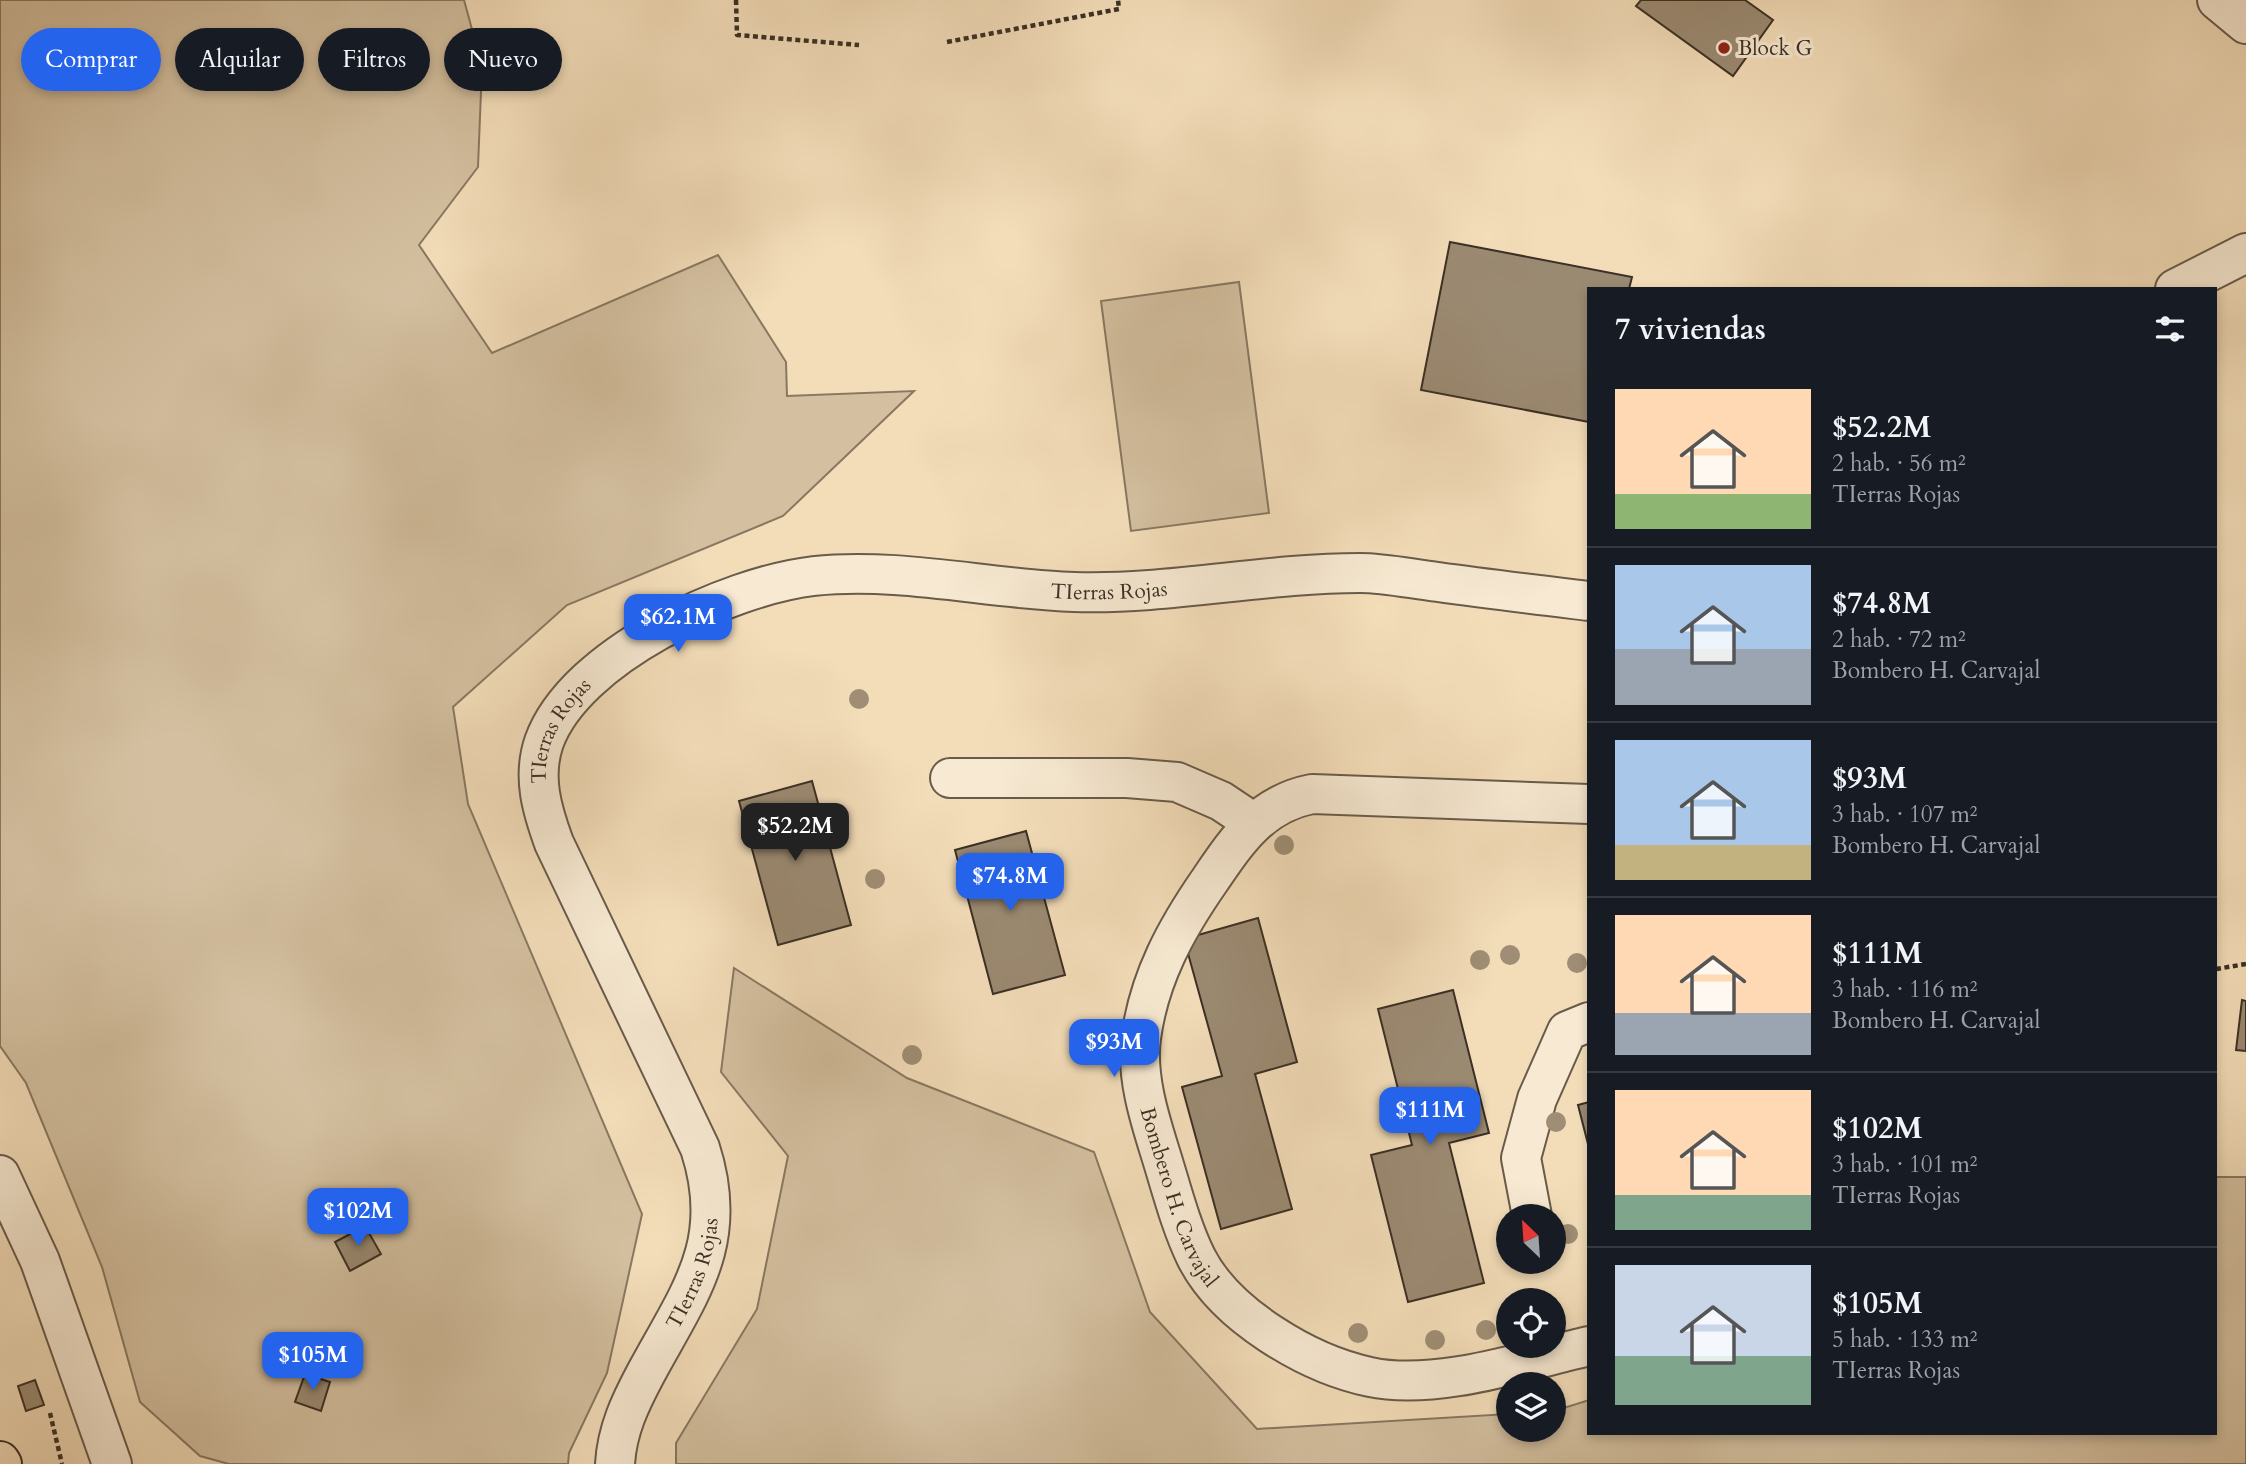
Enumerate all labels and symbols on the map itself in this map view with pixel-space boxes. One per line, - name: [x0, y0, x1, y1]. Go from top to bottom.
- place label: Block G: [1738, 34, 1812, 63]
- marker: Block G: [1716, 40, 1732, 56]
- street label: TIerras Rojas: [1050, 574, 1169, 607]
- pin: $62.1M: [621, 594, 735, 654]
- street label: TIerras Rojas: [524, 671, 597, 784]
- pin: $52.2M: [738, 804, 852, 863]
- pin: $74.8M: [953, 853, 1067, 913]
- pin: $93M: [1073, 1020, 1155, 1079]
- pin: $111M: [1381, 1088, 1479, 1147]
- street label: Bombero H. Carvajal: [1133, 1104, 1225, 1293]
- pin: $102M: [309, 1188, 407, 1248]
- north arrow: [1496, 1204, 1566, 1274]
- street label: TIerras Rojas: [659, 1217, 725, 1334]
- pin: $105M: [264, 1332, 362, 1392]

